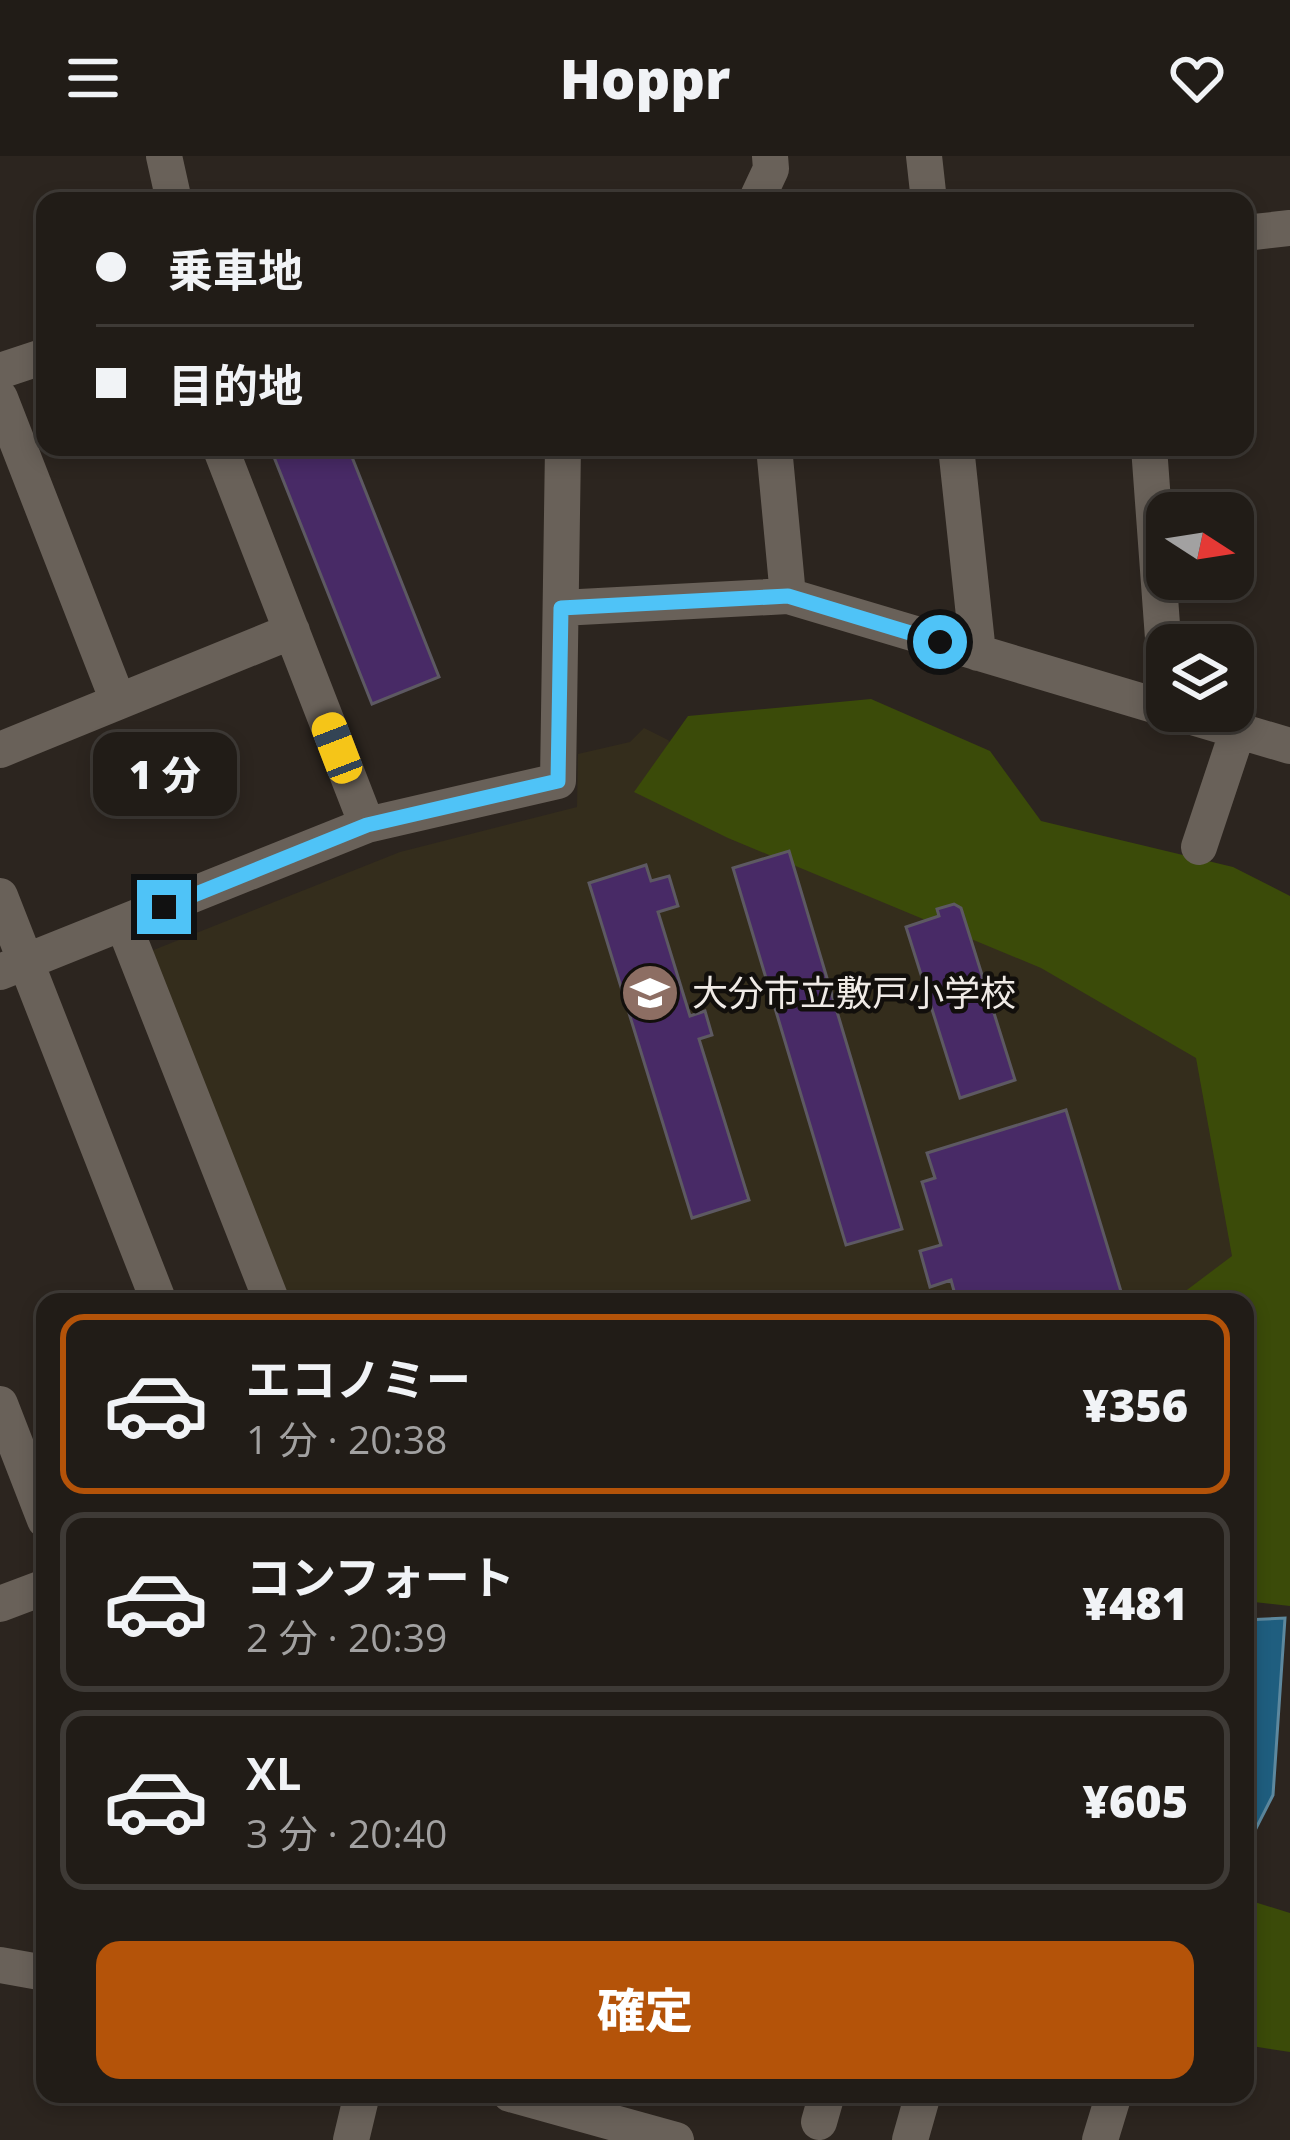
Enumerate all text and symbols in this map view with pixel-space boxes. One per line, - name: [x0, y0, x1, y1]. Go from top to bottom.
- text: Hoppr: [560, 41, 730, 115]
- icon: menu: [60, 45, 126, 111]
- icon: heart: [1164, 45, 1230, 111]
- text: 乗車地: [168, 239, 303, 300]
- text: 目的地: [168, 354, 303, 415]
- north arrow: [1146, 492, 1254, 600]
- map controls: [1146, 492, 1254, 732]
- route start: [913, 615, 967, 669]
- button: layers: [1146, 624, 1254, 732]
- car: [307, 708, 367, 788]
- callout: 1 分: [92, 733, 236, 817]
- text: 1 分: [129, 747, 201, 800]
- route end: [137, 880, 191, 934]
- school or university icon: 大分市立敷戸小学校: [619, 962, 681, 1024]
- place label: 大分市立敷戸小学校: [692, 968, 1016, 1017]
- text: エコノミー: [246, 1348, 471, 1409]
- icon: car: [102, 1350, 210, 1458]
- text: ¥356: [1083, 1374, 1188, 1435]
- text: 1 分 · 20:38: [246, 1412, 447, 1465]
- text: コンフォート: [246, 1546, 515, 1607]
- icon: car: [102, 1548, 210, 1656]
- text: ¥481: [1083, 1572, 1188, 1633]
- text: 2 分 · 20:39: [246, 1610, 447, 1663]
- text: XL: [246, 1742, 301, 1803]
- icon: car: [102, 1746, 210, 1854]
- text: ¥605: [1083, 1770, 1188, 1831]
- text: 3 分 · 20:40: [246, 1806, 447, 1859]
- button: 確定: [96, 1941, 1194, 2079]

